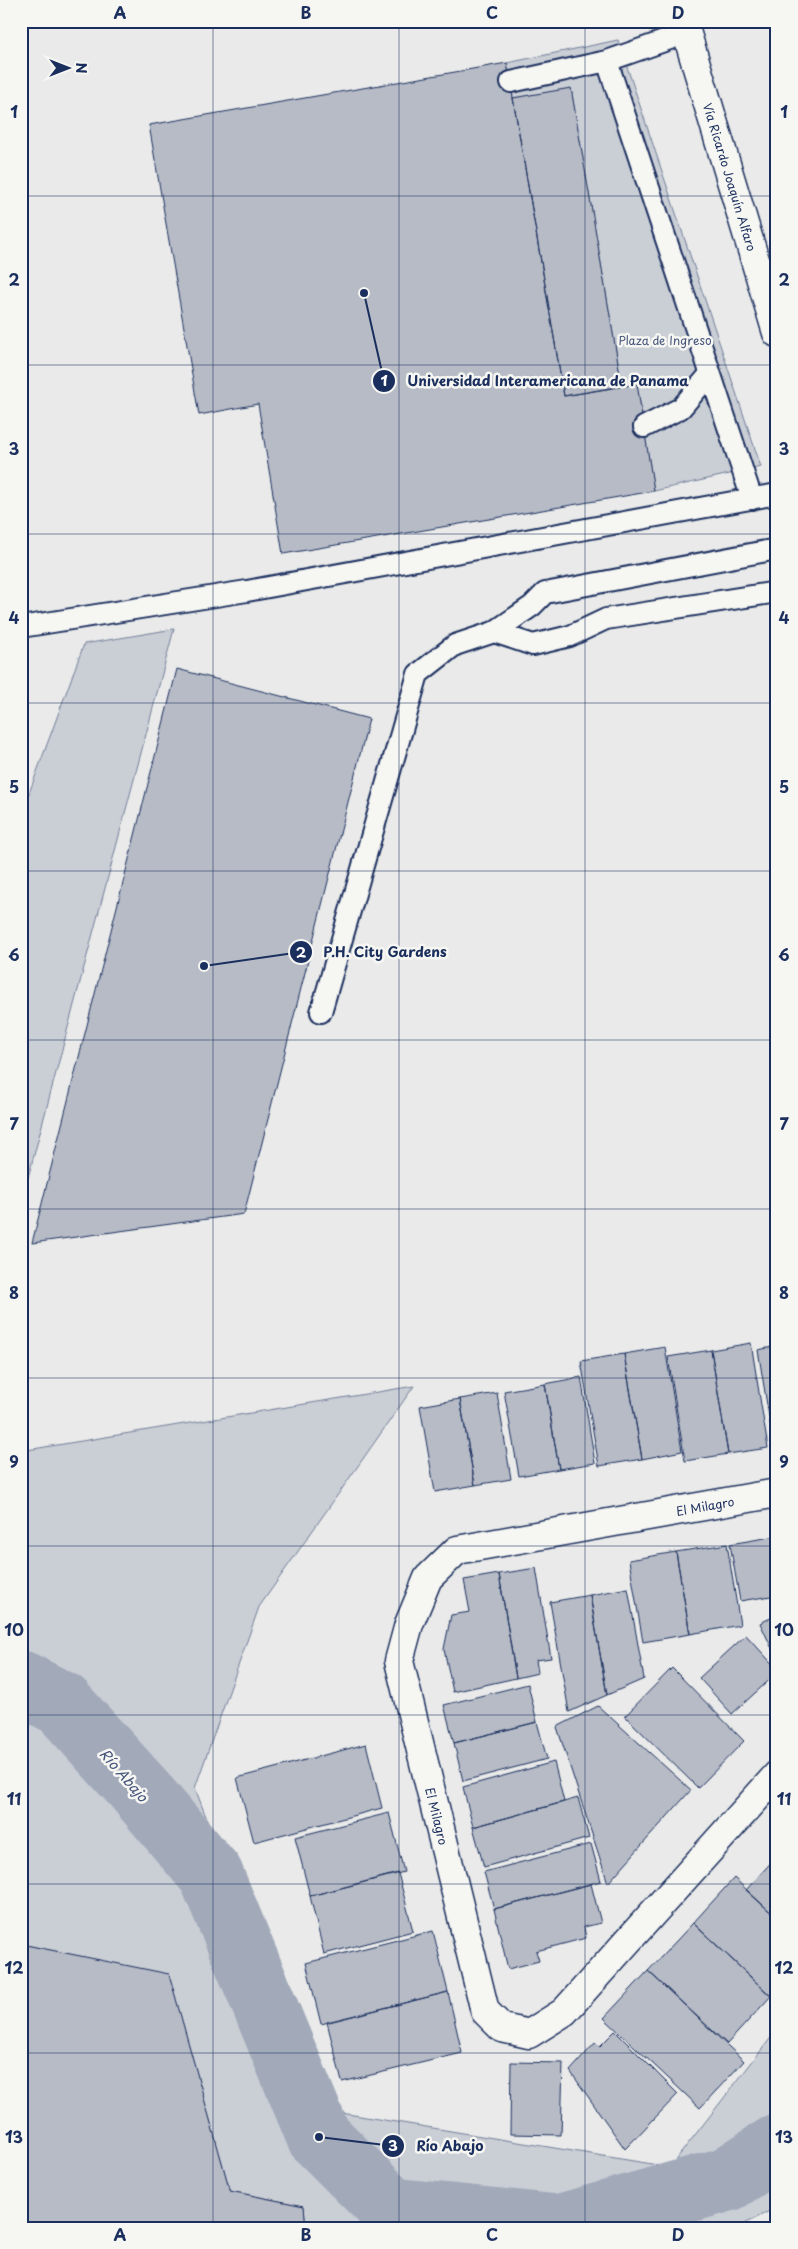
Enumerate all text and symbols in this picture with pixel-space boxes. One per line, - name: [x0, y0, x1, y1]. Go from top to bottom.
- text: A: [114, 0, 127, 24]
- text: B: [301, 0, 312, 24]
- text: C: [486, 0, 498, 24]
- text: D: [672, 0, 684, 24]
- north arrow: [42, 42, 92, 92]
- text: N: [71, 62, 92, 74]
- text: 1: [10, 99, 18, 123]
- text: 1: [780, 99, 788, 123]
- street label: Vía Ricardo Joaquín Alfaro: [699, 101, 761, 254]
- text: 2: [8, 267, 20, 291]
- text: 2: [778, 267, 790, 291]
- park label: Plaza de Ingreso: [618, 331, 712, 349]
- callout: Universidad Interamericana de Panama: [371, 366, 700, 395]
- text: 1: [380, 368, 388, 391]
- text: Universidad Interamericana de Panama: [407, 370, 689, 391]
- text: 3: [9, 436, 19, 460]
- text: 3: [779, 436, 789, 460]
- text: 4: [9, 605, 20, 629]
- text: 4: [779, 605, 790, 629]
- text: 5: [9, 774, 19, 798]
- text: 5: [779, 774, 789, 798]
- callout: P.H. City Gardens: [288, 938, 457, 967]
- text: 2: [296, 940, 307, 963]
- text: P.H. City Gardens: [323, 941, 447, 962]
- text: 6: [8, 942, 20, 966]
- text: 6: [778, 942, 790, 966]
- text: 7: [9, 1111, 19, 1135]
- text: 7: [779, 1111, 789, 1135]
- text: 8: [9, 1280, 19, 1304]
- text: 8: [779, 1280, 789, 1304]
- text: 9: [9, 1449, 19, 1473]
- text: 9: [779, 1449, 789, 1473]
- street label: El Milagro: [674, 1492, 736, 1520]
- text: 10: [4, 1617, 24, 1641]
- text: 10: [774, 1617, 794, 1641]
- water label: Río Abajo: [95, 1744, 154, 1807]
- street label: El Milagro: [421, 1785, 453, 1847]
- text: 11: [7, 1786, 21, 1810]
- text: 11: [777, 1786, 791, 1810]
- text: 12: [5, 1955, 23, 1979]
- text: 12: [775, 1955, 793, 1979]
- text: 13: [5, 2124, 23, 2148]
- text: 13: [775, 2124, 793, 2148]
- callout: Río Abajo: [380, 2132, 494, 2161]
- text: 3: [388, 2133, 398, 2156]
- text: Río Abajo: [416, 2135, 484, 2156]
- text: A: [114, 2222, 127, 2246]
- text: B: [301, 2222, 312, 2246]
- text: C: [486, 2222, 498, 2246]
- text: D: [672, 2222, 684, 2246]

